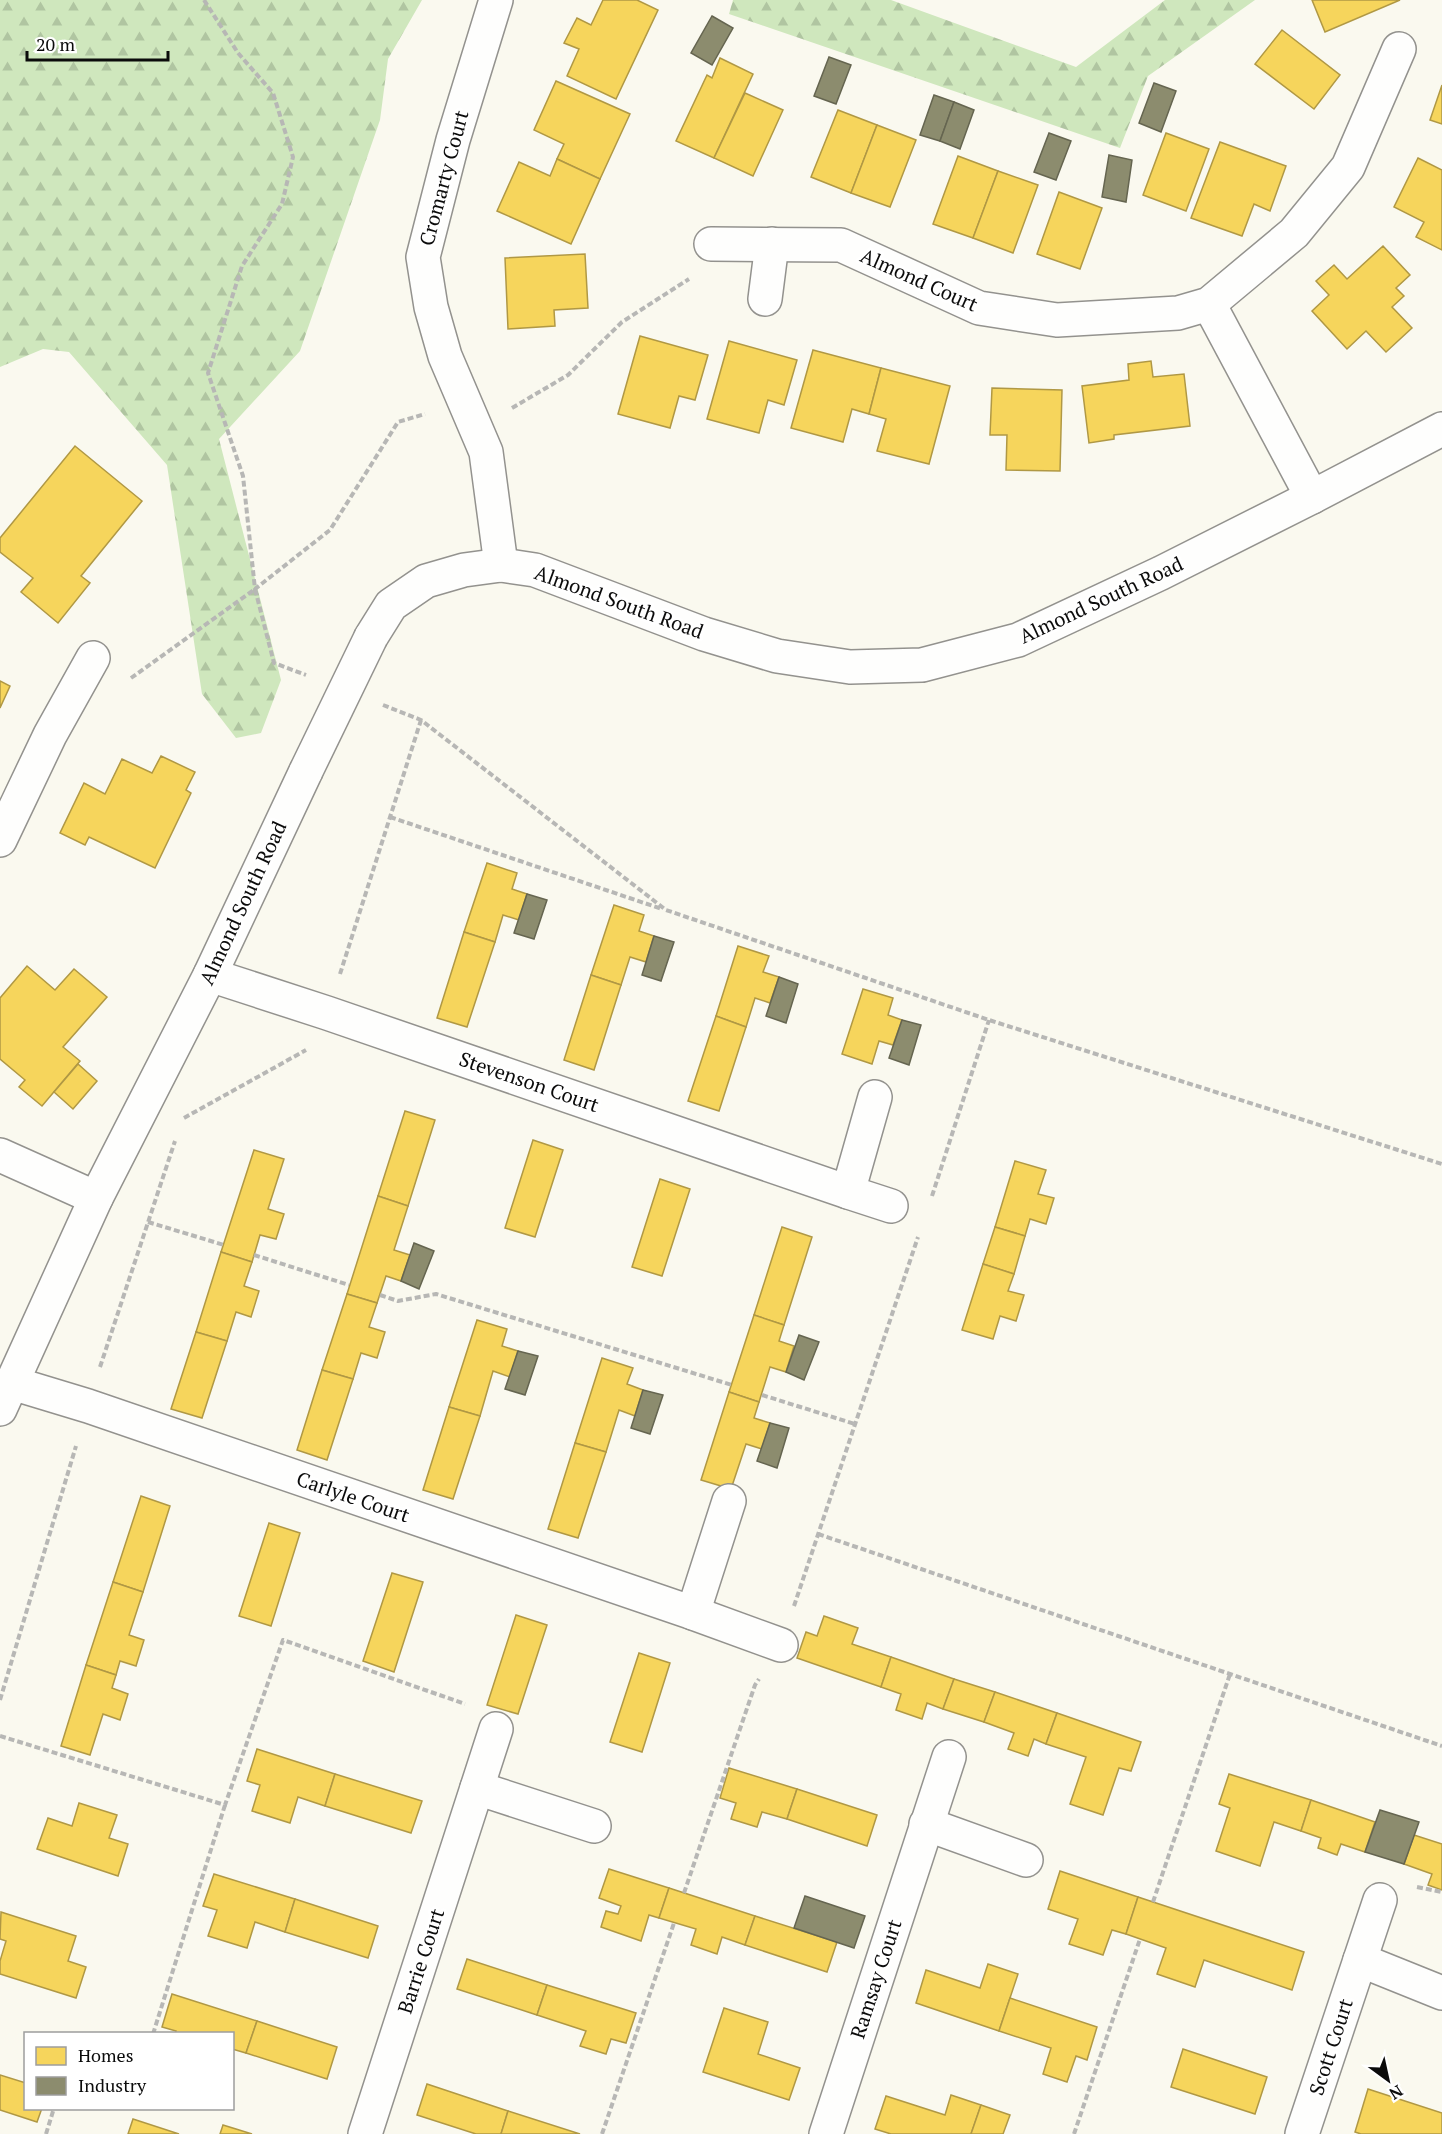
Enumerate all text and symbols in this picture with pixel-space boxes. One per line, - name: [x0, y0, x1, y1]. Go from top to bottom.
- scale bar: [27, 24, 168, 62]
- text: 20 m: [36, 32, 76, 56]
- street label: Cromarty Court: [412, 107, 475, 249]
- street label: Almond Court: [856, 242, 983, 318]
- street label: Almond South Road: [1015, 550, 1187, 649]
- street label: Almond South Road: [531, 558, 707, 645]
- street label: Almond South Road: [193, 817, 292, 989]
- street label: Stevenson Court: [456, 1045, 603, 1118]
- street label: Carlyle Court: [293, 1465, 414, 1529]
- street label: Barrie Court: [391, 1904, 450, 2017]
- street label: Ramsay Court: [844, 1915, 908, 2042]
- street label: Scott Court: [1302, 1994, 1359, 2099]
- legend: [24, 2032, 234, 2110]
- text: Homes: [78, 2043, 133, 2067]
- north arrow: [1358, 2050, 1418, 2110]
- text: Industry: [78, 2073, 147, 2097]
- text: N: [1385, 2080, 1407, 2105]

